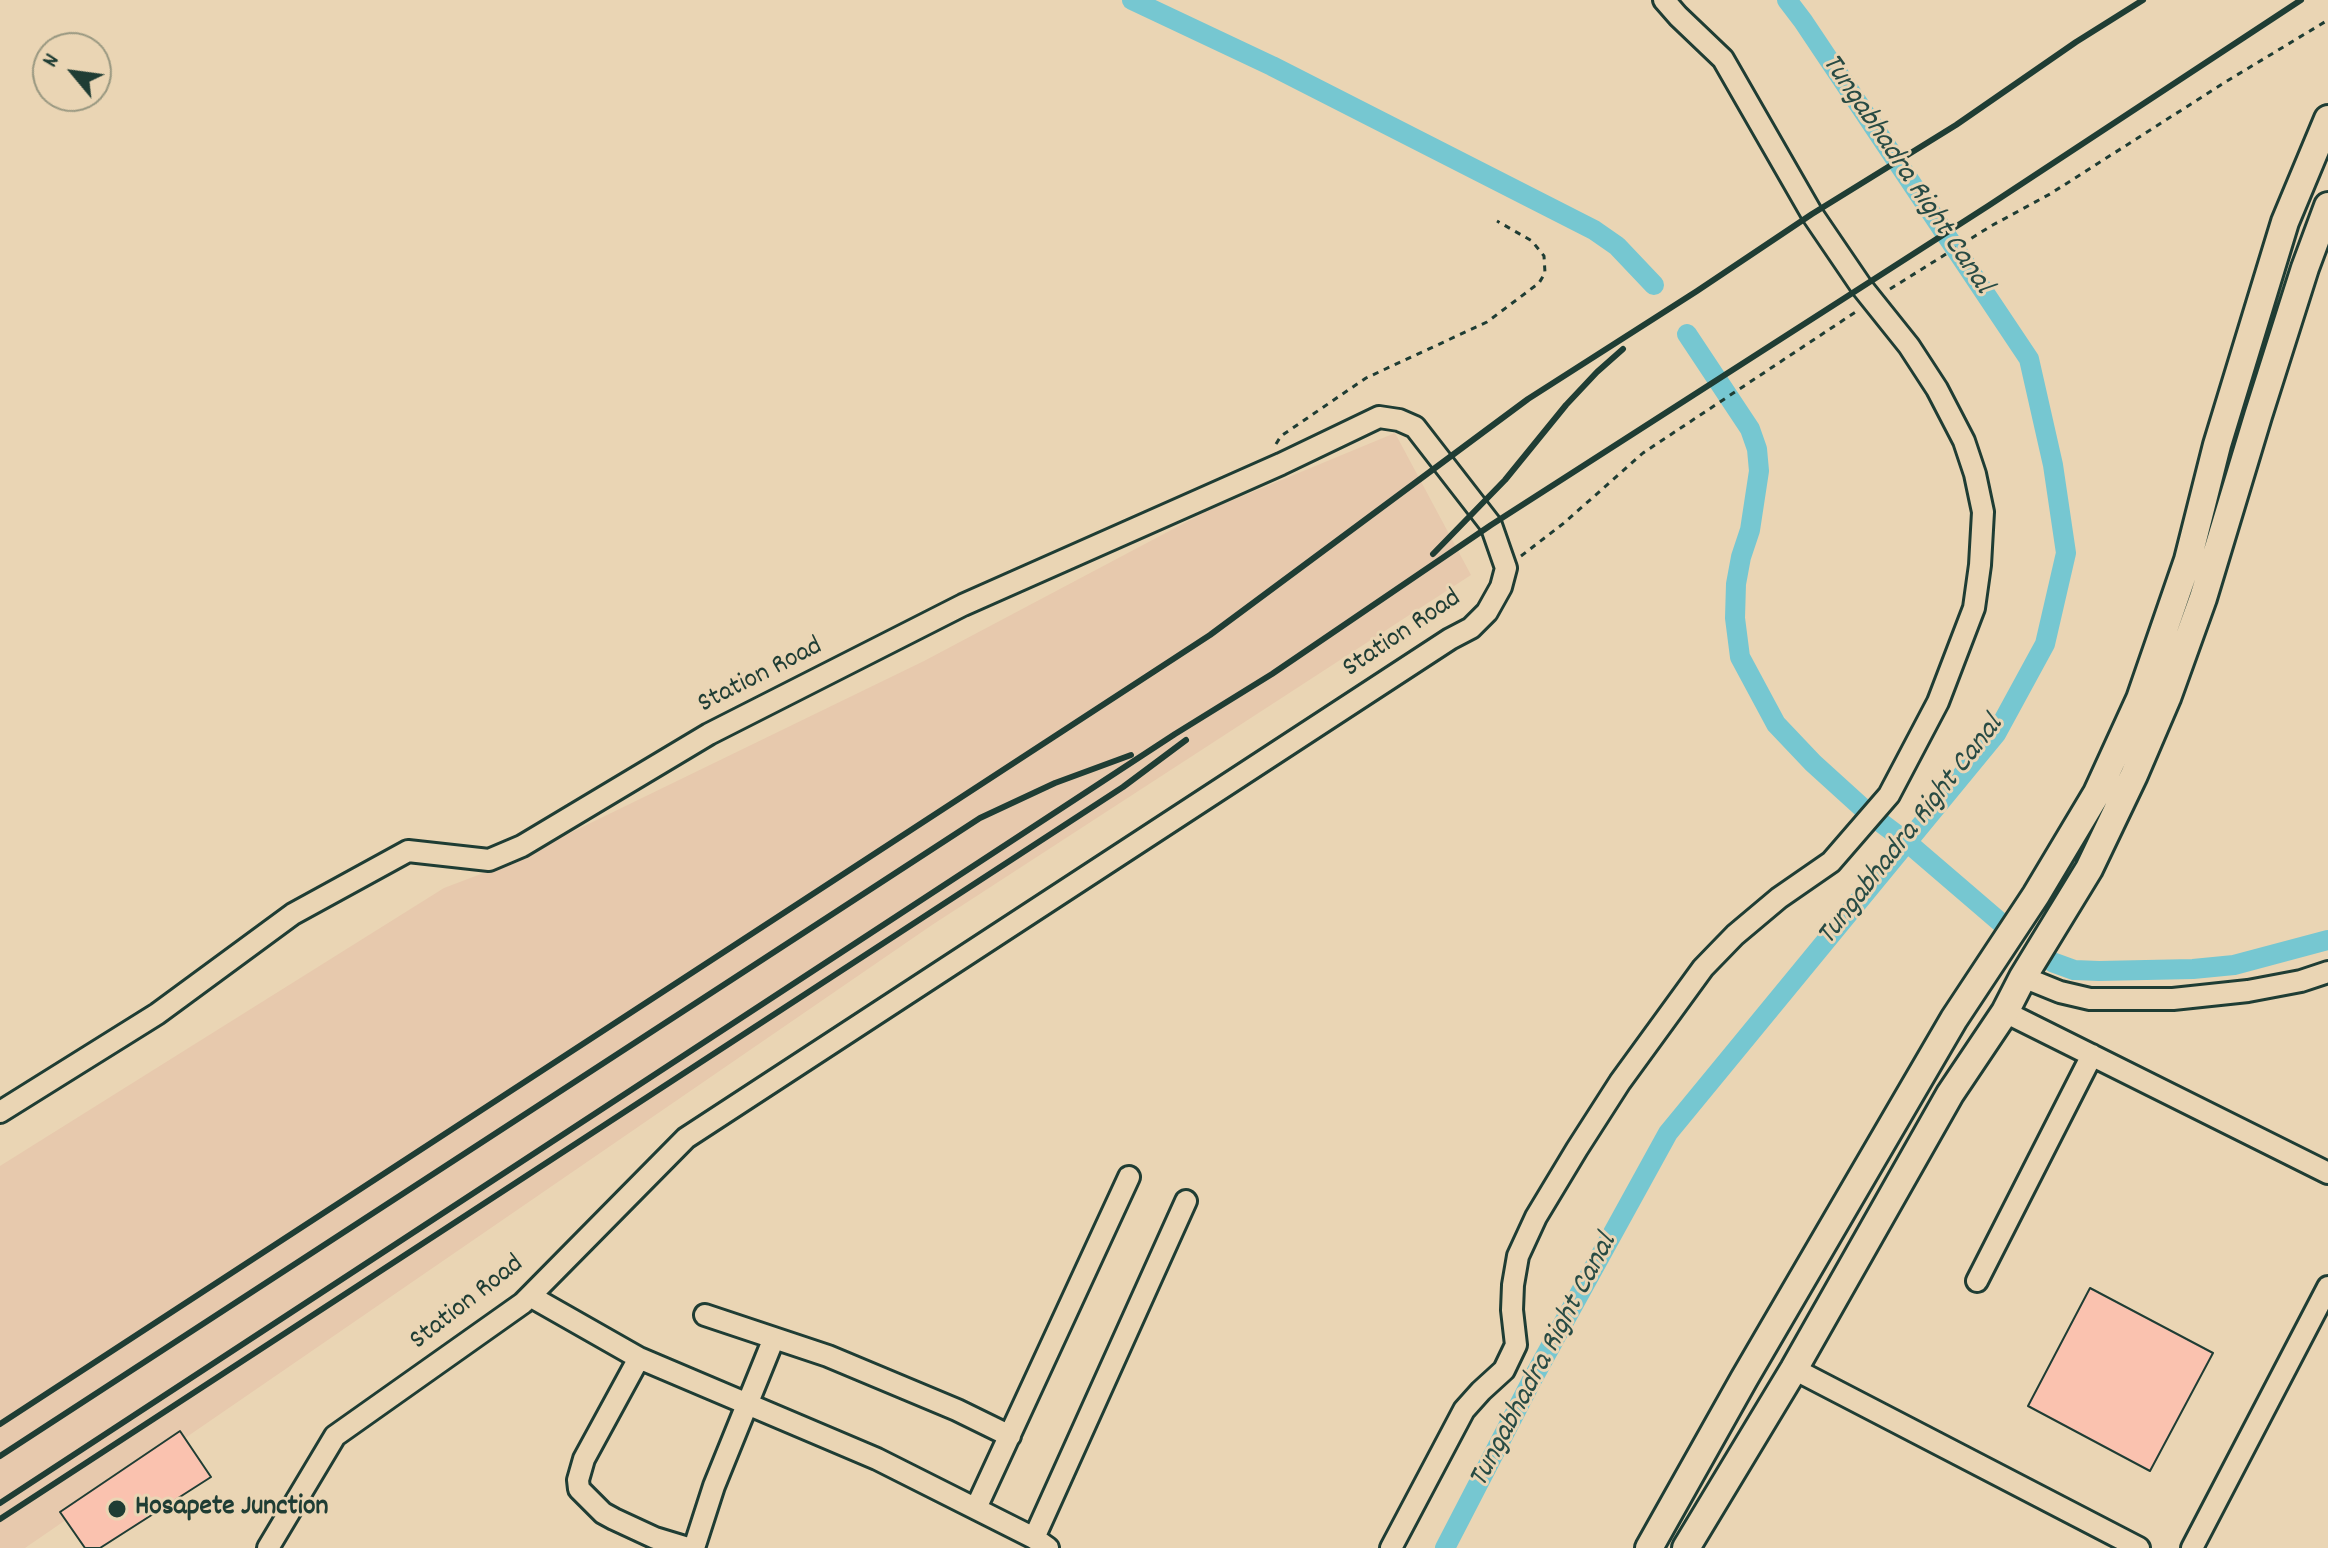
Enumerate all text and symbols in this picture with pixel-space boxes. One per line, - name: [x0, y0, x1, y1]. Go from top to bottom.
- north arrow: [32, 32, 112, 112]
- water label: Tungabhadra Right Canal: [1811, 48, 1999, 302]
- text: N: [36, 49, 69, 73]
- street label: Station Road: [1337, 583, 1469, 687]
- street label: Station Road: [693, 631, 829, 723]
- water label: Tungabhadra Right Canal: [1811, 710, 2013, 954]
- water label: Tungabhadra Right Canal: [1463, 1229, 1627, 1495]
- street label: Station Road: [404, 1249, 532, 1359]
- place label: Hosapete Junction: [135, 1492, 328, 1526]
- marker: Hosapete Junction: [106, 1498, 128, 1520]

